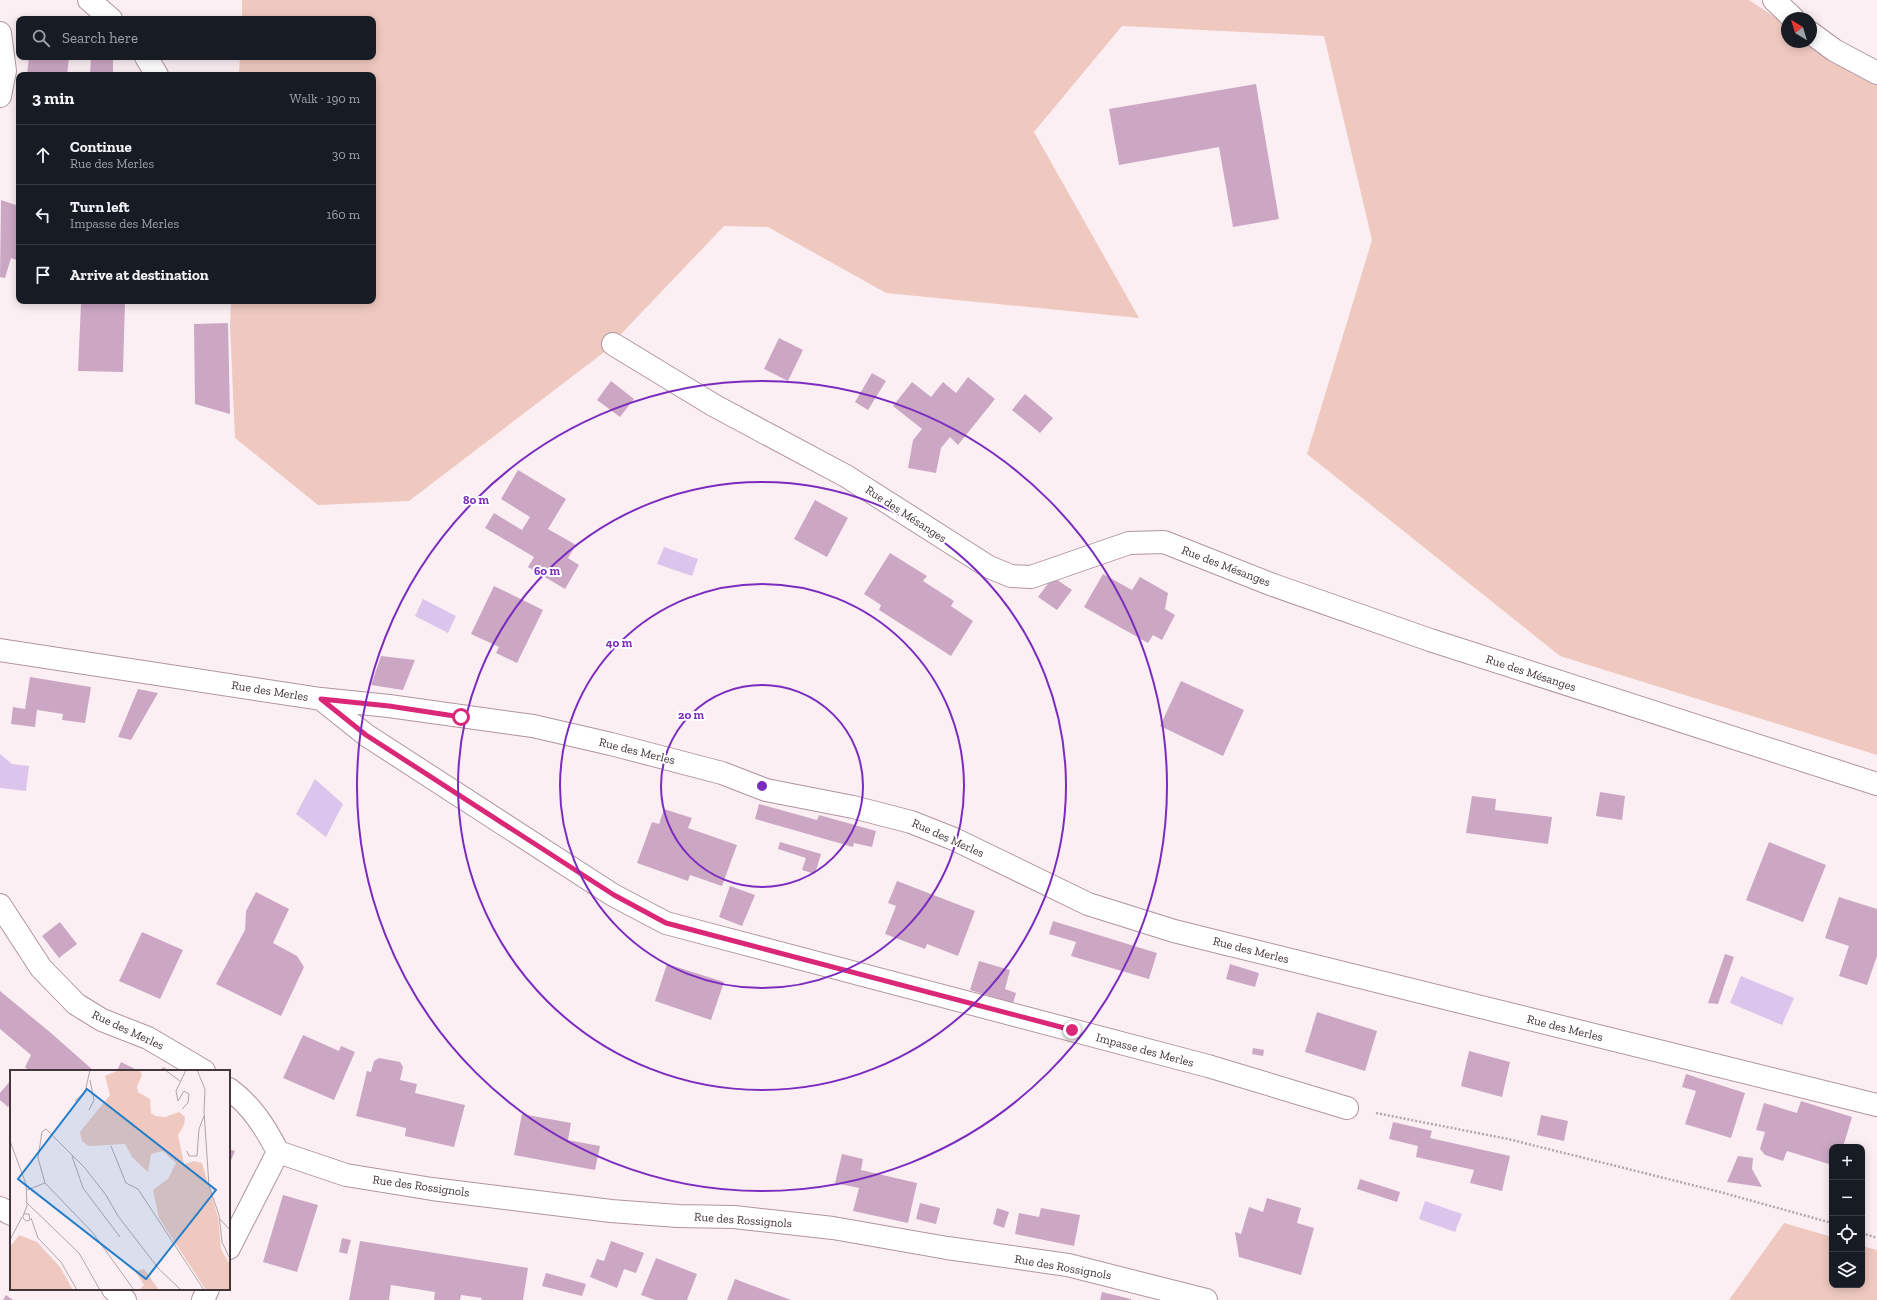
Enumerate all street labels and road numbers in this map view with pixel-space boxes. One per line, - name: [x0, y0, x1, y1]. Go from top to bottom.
- street label: Rue des Mésanges: [863, 483, 949, 545]
- street label: Rue des Mésanges: [1180, 543, 1272, 589]
- street label: Rue des Mésanges: [1484, 652, 1578, 694]
- street label: Rue des Merles: [231, 678, 309, 704]
- street label: Rue des Merles: [598, 735, 676, 767]
- street label: Rue des Merles: [910, 816, 986, 860]
- street label: Rue des Merles: [1212, 934, 1290, 966]
- street label: Rue des Merles: [90, 1007, 166, 1053]
- street label: Rue des Merles: [1526, 1012, 1604, 1044]
- street label: Impasse des Merles: [1095, 1030, 1195, 1070]
- street label: Rue des Rossignols: [371, 1172, 471, 1200]
- street label: Rue des Rossignols: [694, 1210, 792, 1230]
- street label: Rue des Rossignols: [1013, 1252, 1113, 1282]

